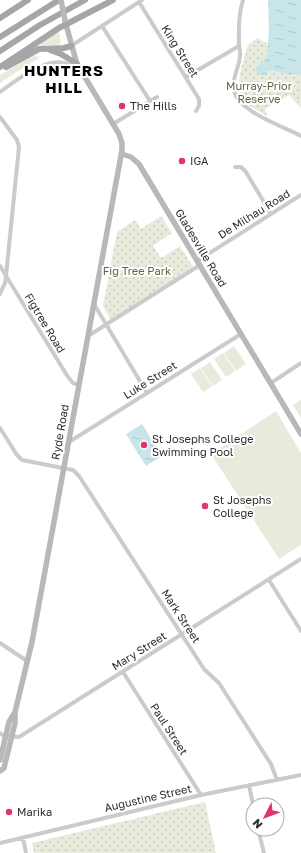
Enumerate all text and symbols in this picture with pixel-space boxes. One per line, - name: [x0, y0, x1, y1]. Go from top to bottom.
- street label: King Street: [159, 22, 202, 79]
- district label: HUNTERS HILL: [24, 61, 104, 96]
- park label: Murray-Prior Reserve: [226, 79, 293, 105]
- place label: The Hills: [130, 99, 177, 112]
- marker: The Hills: [117, 101, 127, 111]
- place label: IGA: [190, 154, 209, 167]
- marker: IGA: [177, 156, 187, 166]
- street label: De Milhau Road: [215, 186, 292, 241]
- street label: Gladesville Road: [173, 206, 230, 289]
- park label: Fig Tree Park: [103, 264, 171, 277]
- street label: Figtree Road: [23, 291, 68, 355]
- street label: Luke Street: [121, 358, 179, 401]
- street label: Ryde Road: [48, 403, 71, 461]
- place label: St Josephs College Swimming Pool: [152, 432, 254, 458]
- marker: St Josephs College Swimming Pool: [139, 440, 149, 450]
- place label: St Josephs College: [213, 493, 271, 519]
- marker: St Josephs College: [200, 501, 210, 511]
- street label: Mark Street: [159, 586, 204, 645]
- street label: Mary Street: [109, 629, 168, 672]
- street label: Paul Street: [148, 701, 191, 757]
- street label: Augustine Street: [103, 781, 193, 814]
- north arrow: [245, 797, 285, 837]
- place label: Marika: [17, 805, 52, 818]
- marker: Marika: [4, 807, 14, 817]
- text: N: [250, 817, 265, 831]

